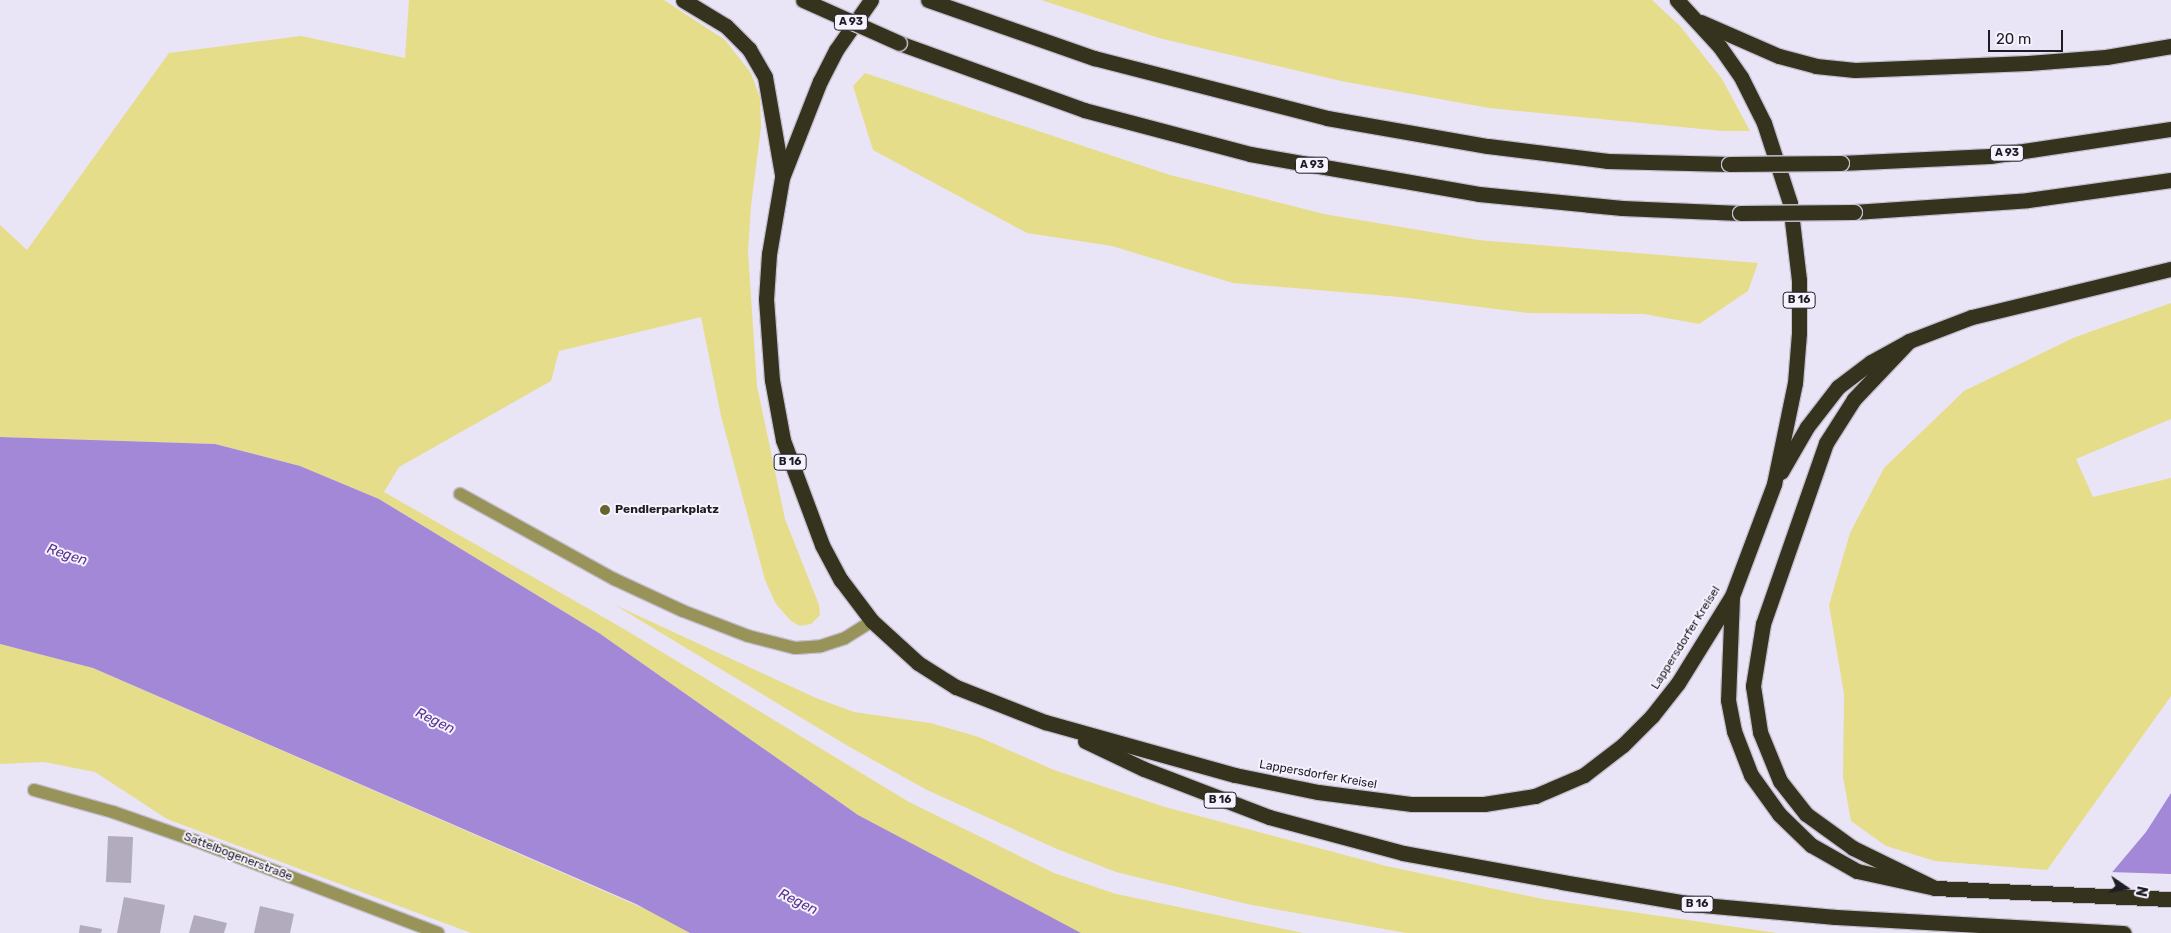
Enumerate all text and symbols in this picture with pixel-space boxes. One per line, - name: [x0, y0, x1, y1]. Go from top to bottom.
- road number: A 93: [834, 14, 868, 31]
- scale bar: [1991, 20, 2066, 52]
- text: 20 m: [1996, 30, 2031, 48]
- road number: A 93: [1990, 144, 2024, 162]
- road number: A 93: [1294, 156, 1330, 174]
- road number: B 16: [1782, 292, 1816, 308]
- road number: B 16: [772, 454, 808, 471]
- place label: Pendlerparkplatz: [615, 503, 719, 517]
- marker: Pendlerparkplatz: [599, 504, 611, 516]
- water label: Regen: [45, 541, 89, 569]
- street label: Lappersdorfer Kreisel: [1648, 584, 1724, 692]
- water label: Regen: [413, 704, 457, 738]
- street label: Lappersdorfer Kreisel: [1258, 758, 1378, 792]
- road number: B 16: [1202, 792, 1238, 808]
- street label: Sattelbogenerstraße: [182, 830, 294, 884]
- north arrow: [2101, 863, 2151, 913]
- water label: Regen: [776, 885, 820, 919]
- text: N: [2132, 885, 2151, 898]
- road number: B 16: [1680, 896, 1714, 912]

